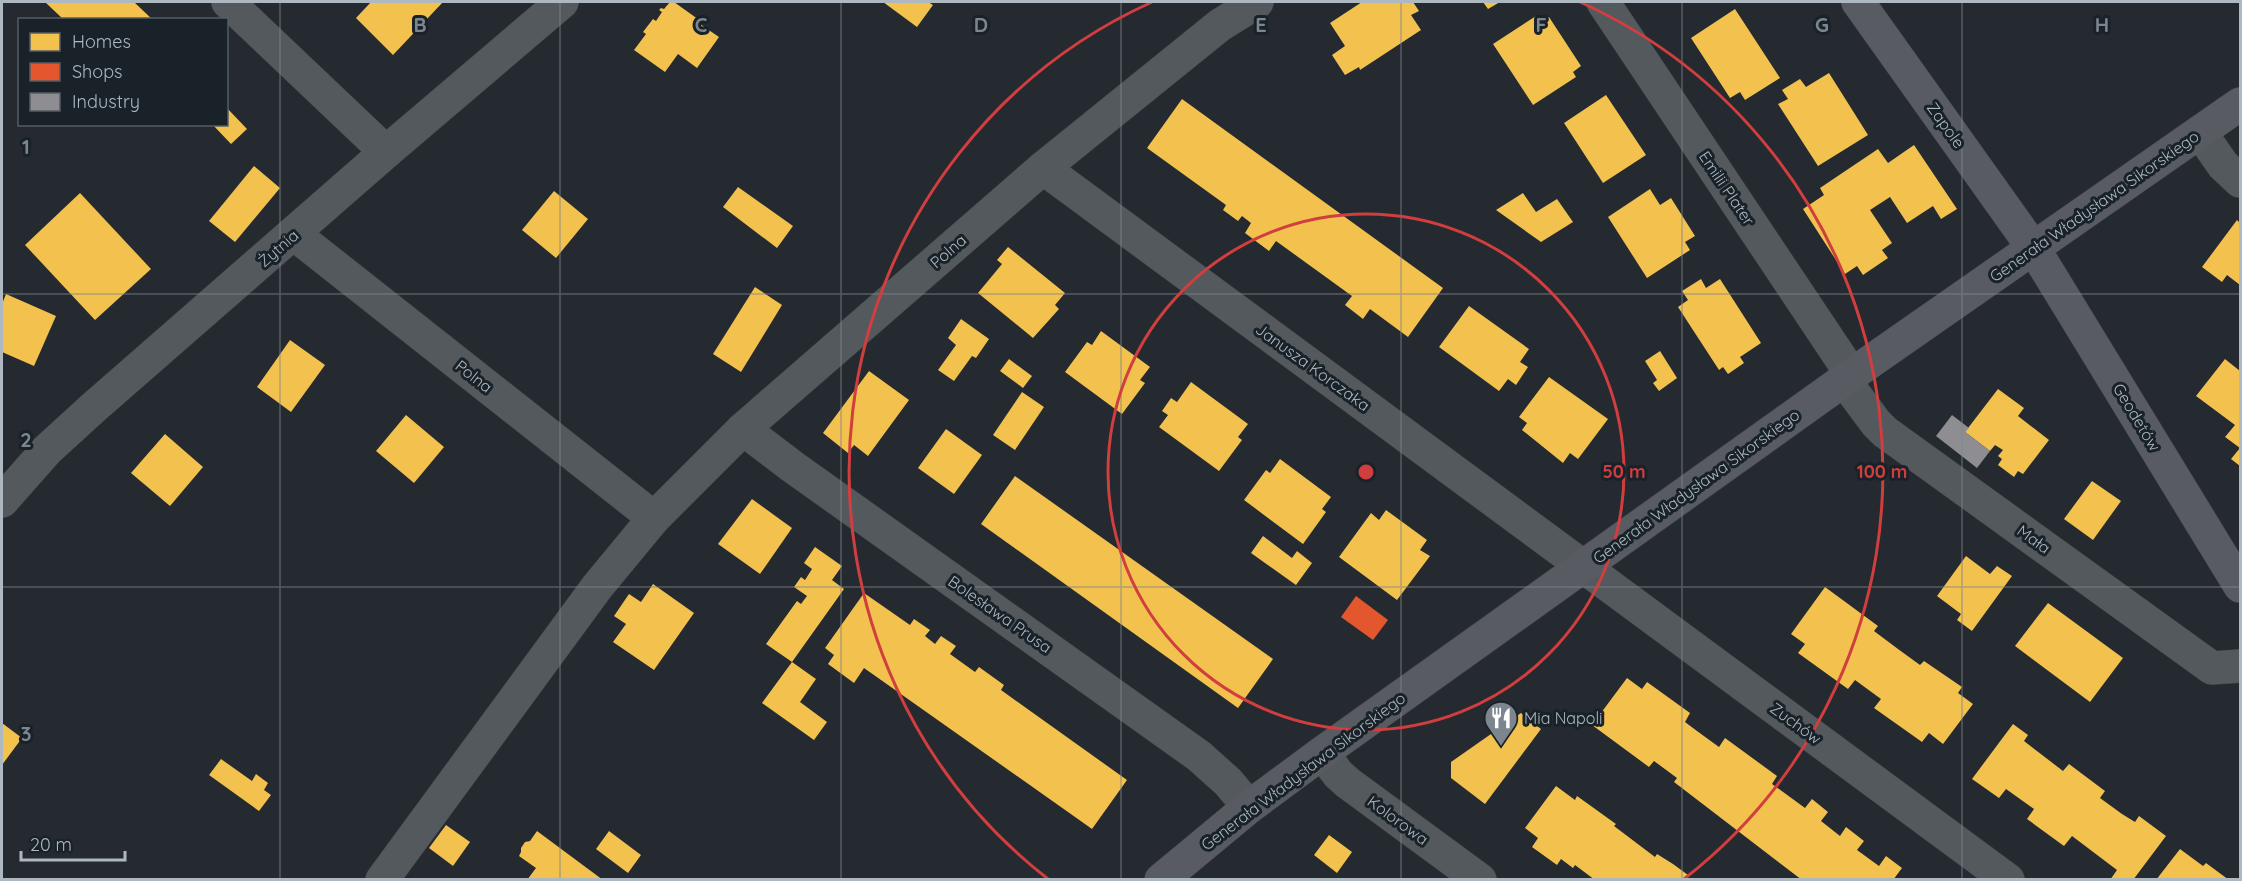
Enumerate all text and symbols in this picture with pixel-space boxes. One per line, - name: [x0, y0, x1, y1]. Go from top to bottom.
- text: B: [413, 12, 427, 37]
- text: C: [695, 12, 708, 37]
- text: D: [974, 12, 988, 37]
- text: E: [1255, 12, 1267, 37]
- text: F: [1535, 12, 1547, 37]
- text: G: [1815, 12, 1829, 37]
- text: H: [2095, 12, 2109, 37]
- legend: [18, 18, 228, 126]
- text: Homes: [72, 30, 131, 53]
- text: Shops: [72, 60, 123, 83]
- text: Industry: [72, 90, 140, 113]
- street label: Zapole: [1923, 98, 1969, 152]
- street label: Generała Władysława Sikorskiego: [1986, 126, 2202, 286]
- text: 1: [22, 134, 30, 159]
- street label: Emilii Plater: [1695, 147, 1759, 229]
- street label: Żytnia: [254, 225, 302, 271]
- street label: Polna: [926, 230, 970, 272]
- street label: Janusza Korczaka: [1252, 319, 1374, 415]
- street label: Polna: [451, 355, 497, 397]
- street label: Geodetów: [2109, 379, 2165, 455]
- street label: Generała Władysława Sikorskiego: [1589, 404, 1803, 568]
- text: 2: [20, 427, 32, 452]
- text: 50 m: [1602, 460, 1646, 483]
- text: 100 m: [1857, 460, 1907, 483]
- centre of rings: [1356, 462, 1376, 482]
- street label: Mała: [2013, 520, 2055, 558]
- street label: Bolesława Prusa: [944, 571, 1056, 657]
- street label: Generała Władysława Sikorskiego: [1197, 688, 1409, 854]
- street label: Zuchów: [1766, 698, 1826, 748]
- restaurant icon: Mia Napoli: [1483, 700, 1519, 747]
- place label: Mia Napoli: [1524, 708, 1603, 728]
- text: 3: [21, 721, 31, 746]
- street label: Kolorowa: [1364, 791, 1432, 849]
- scale bar: [21, 824, 124, 862]
- text: 20 m: [30, 833, 72, 856]

